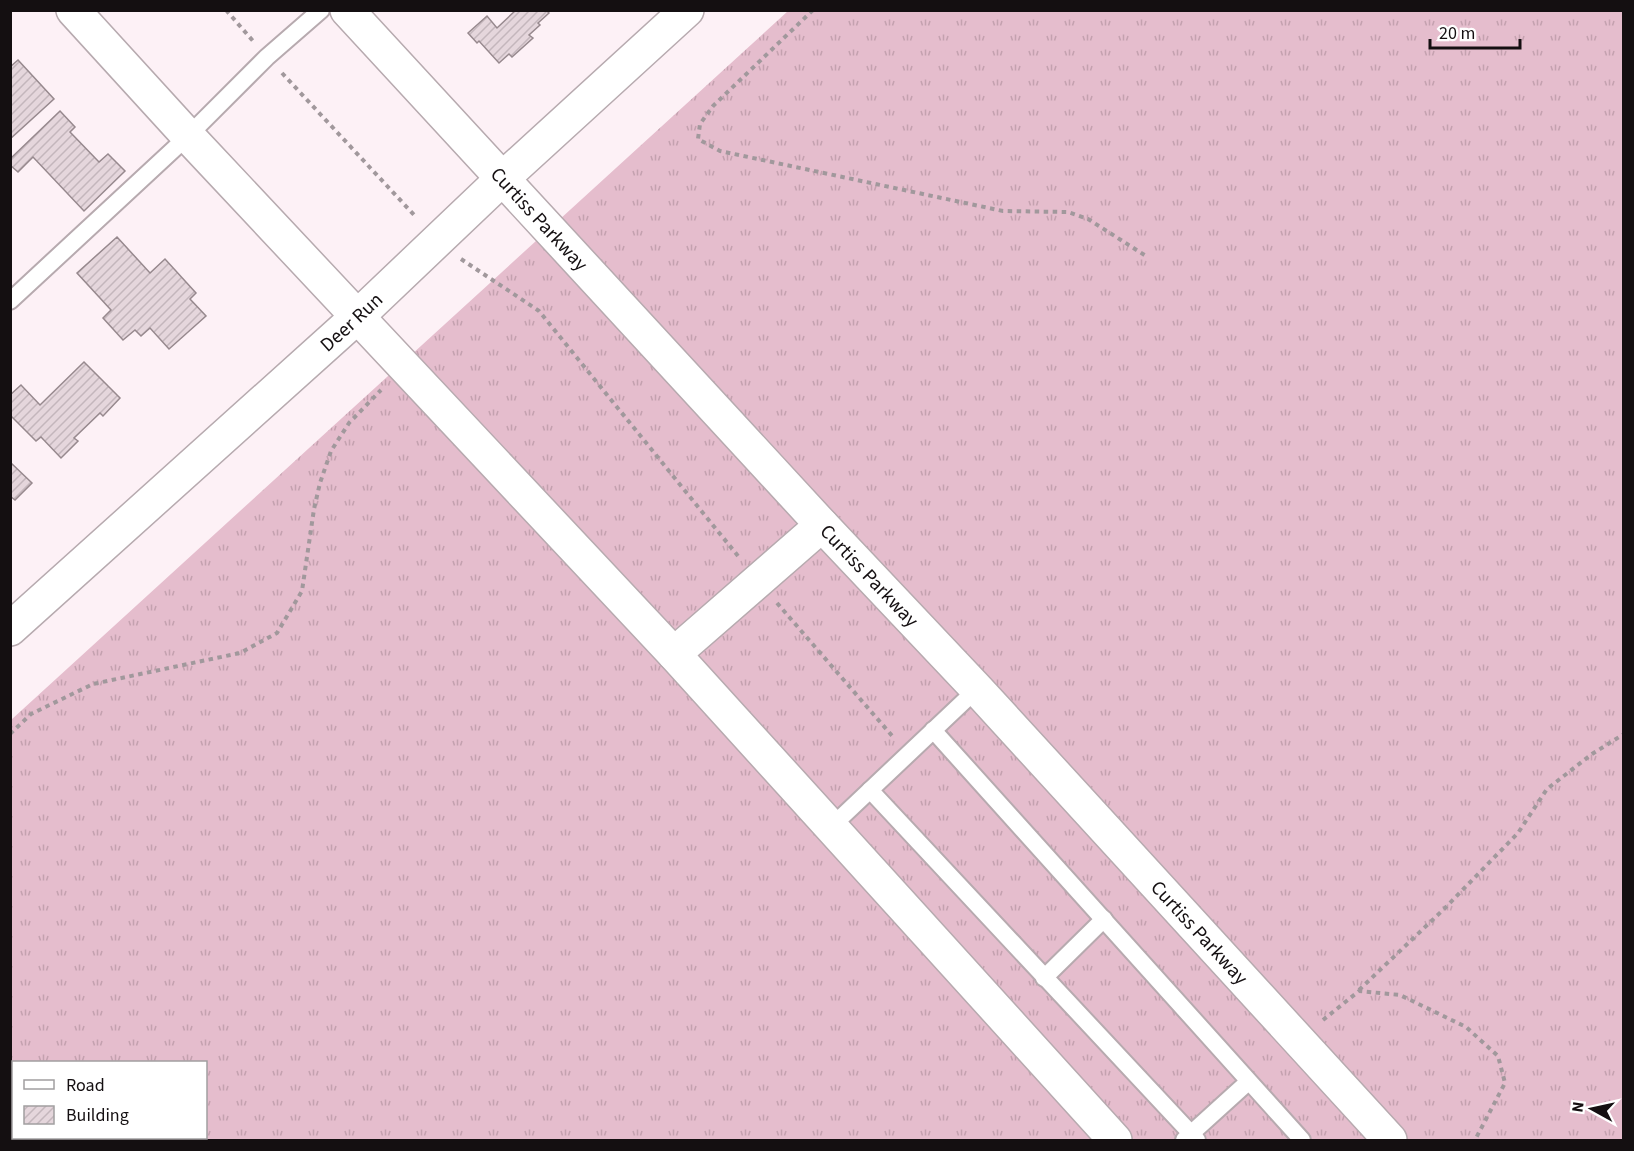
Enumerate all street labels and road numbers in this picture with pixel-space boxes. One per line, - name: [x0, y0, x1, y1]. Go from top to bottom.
- street label: Curtiss Parkway: [484, 161, 594, 278]
- street label: Deer Run: [314, 287, 389, 359]
- street label: Curtiss Parkway: [813, 518, 925, 634]
- street label: Curtiss Parkway: [1144, 875, 1254, 992]

